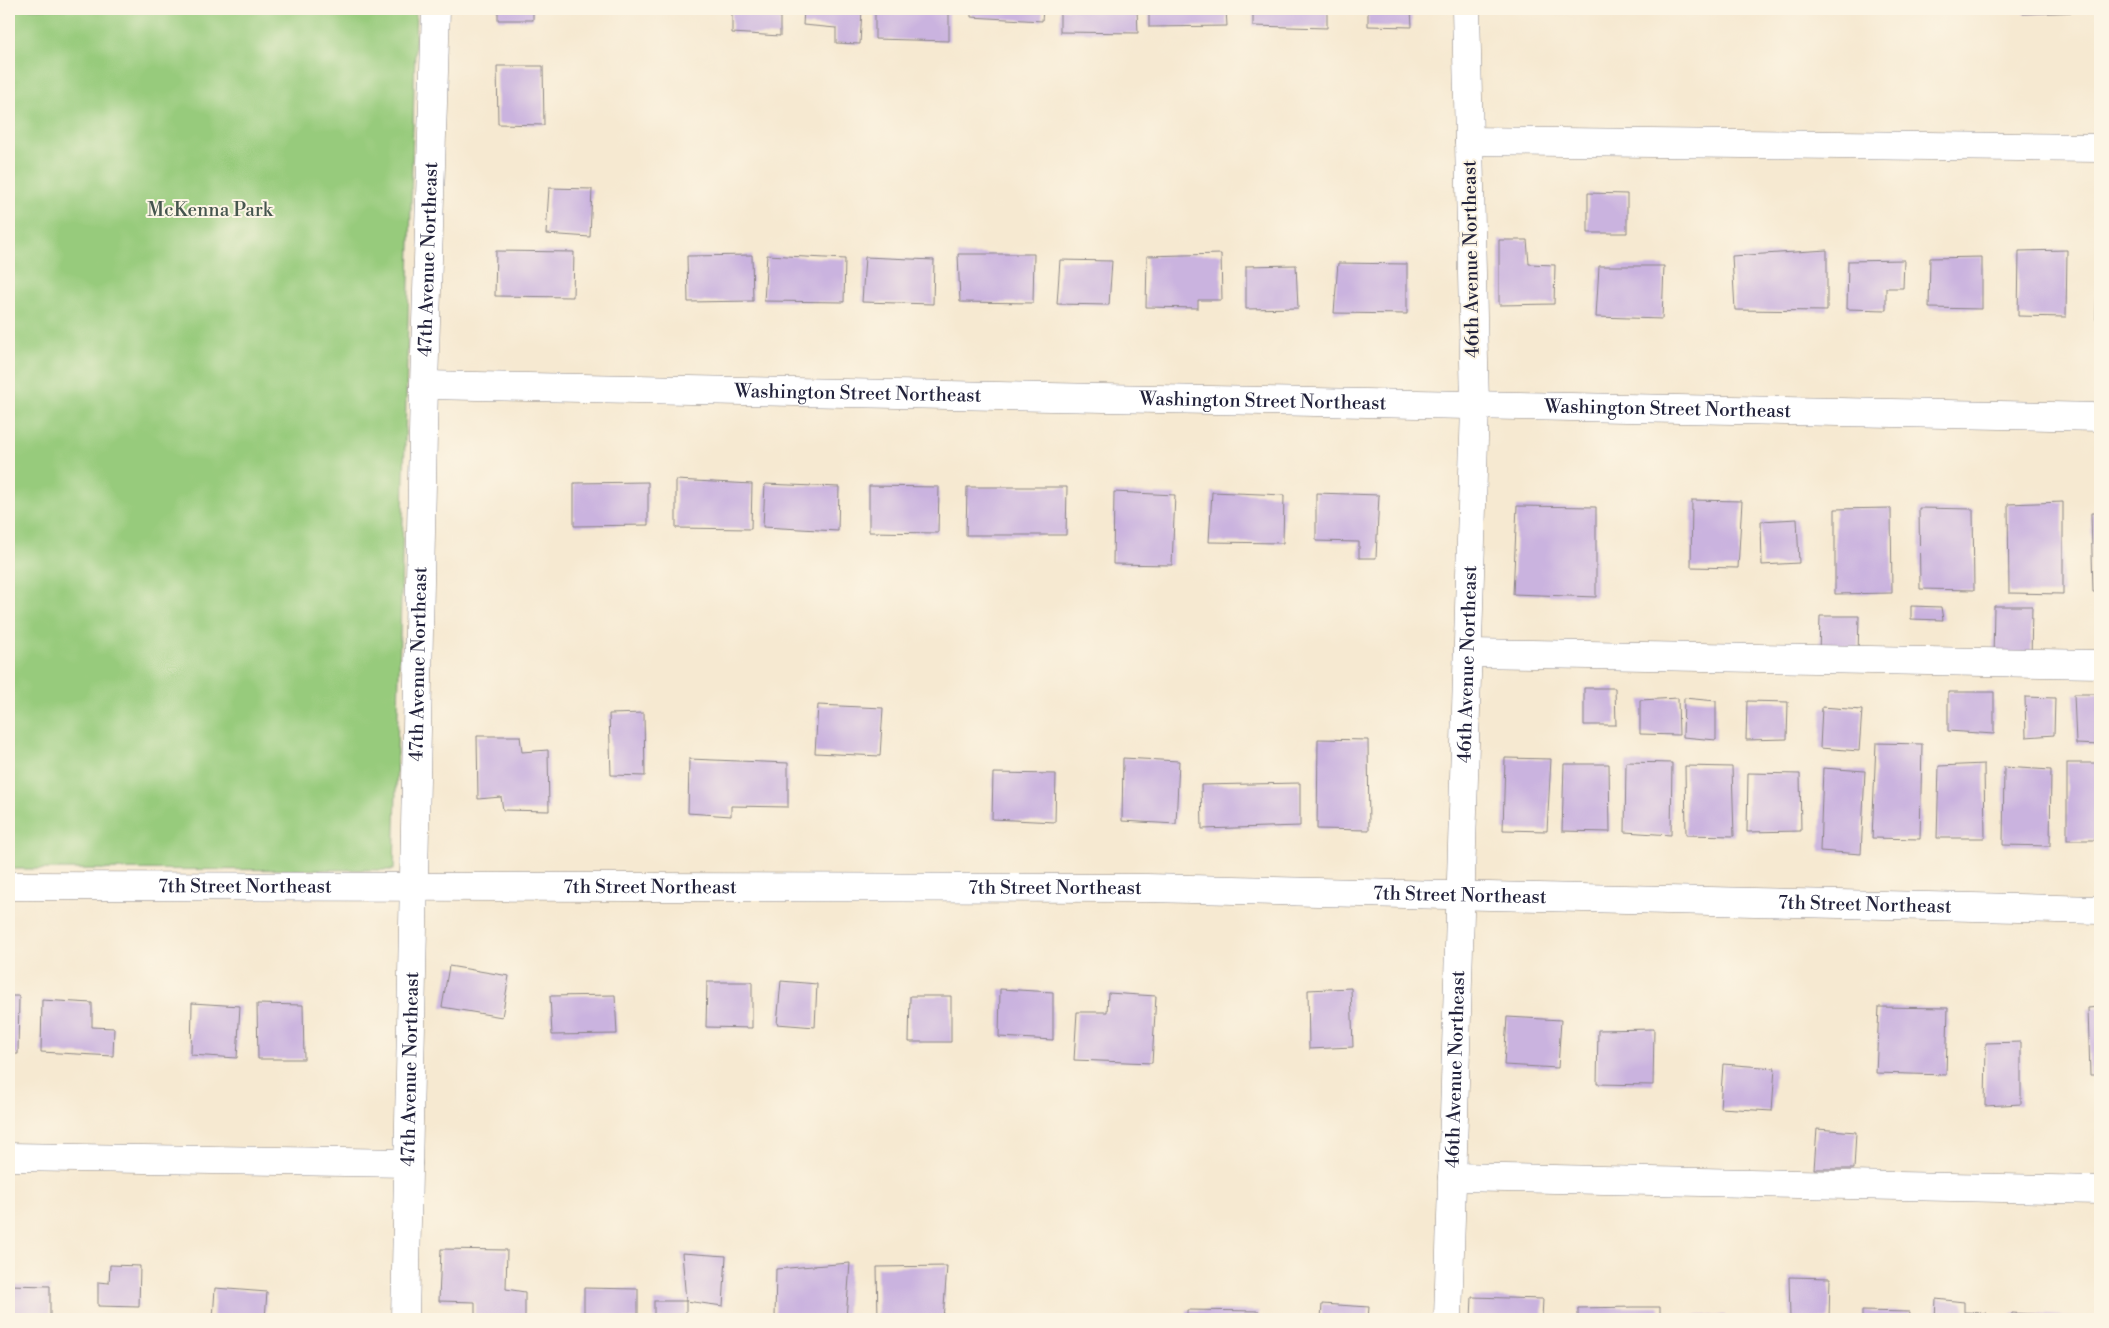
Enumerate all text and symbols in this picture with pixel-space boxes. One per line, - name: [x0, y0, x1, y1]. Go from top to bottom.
- street label: 46th Avenue Northeast: [1457, 160, 1485, 358]
- street label: 47th Avenue Northeast: [413, 161, 443, 357]
- park label: McKenna Park: [147, 198, 274, 222]
- street label: Washington Street Northeast: [733, 379, 982, 408]
- street label: Washington Street Northeast: [1138, 387, 1387, 415]
- street label: Washington Street Northeast: [1543, 394, 1792, 423]
- street label: 46th Avenue Northeast: [1452, 565, 1482, 763]
- street label: 47th Avenue Northeast: [404, 566, 432, 762]
- street label: 7th Street Northeast: [158, 874, 332, 899]
- street label: 7th Street Northeast: [563, 875, 737, 899]
- street label: 7th Street Northeast: [968, 876, 1142, 900]
- street label: 7th Street Northeast: [1373, 881, 1547, 909]
- street label: 7th Street Northeast: [1778, 891, 1952, 919]
- street label: 46th Avenue Northeast: [1440, 970, 1470, 1168]
- street label: 47th Avenue Northeast: [396, 971, 424, 1167]

